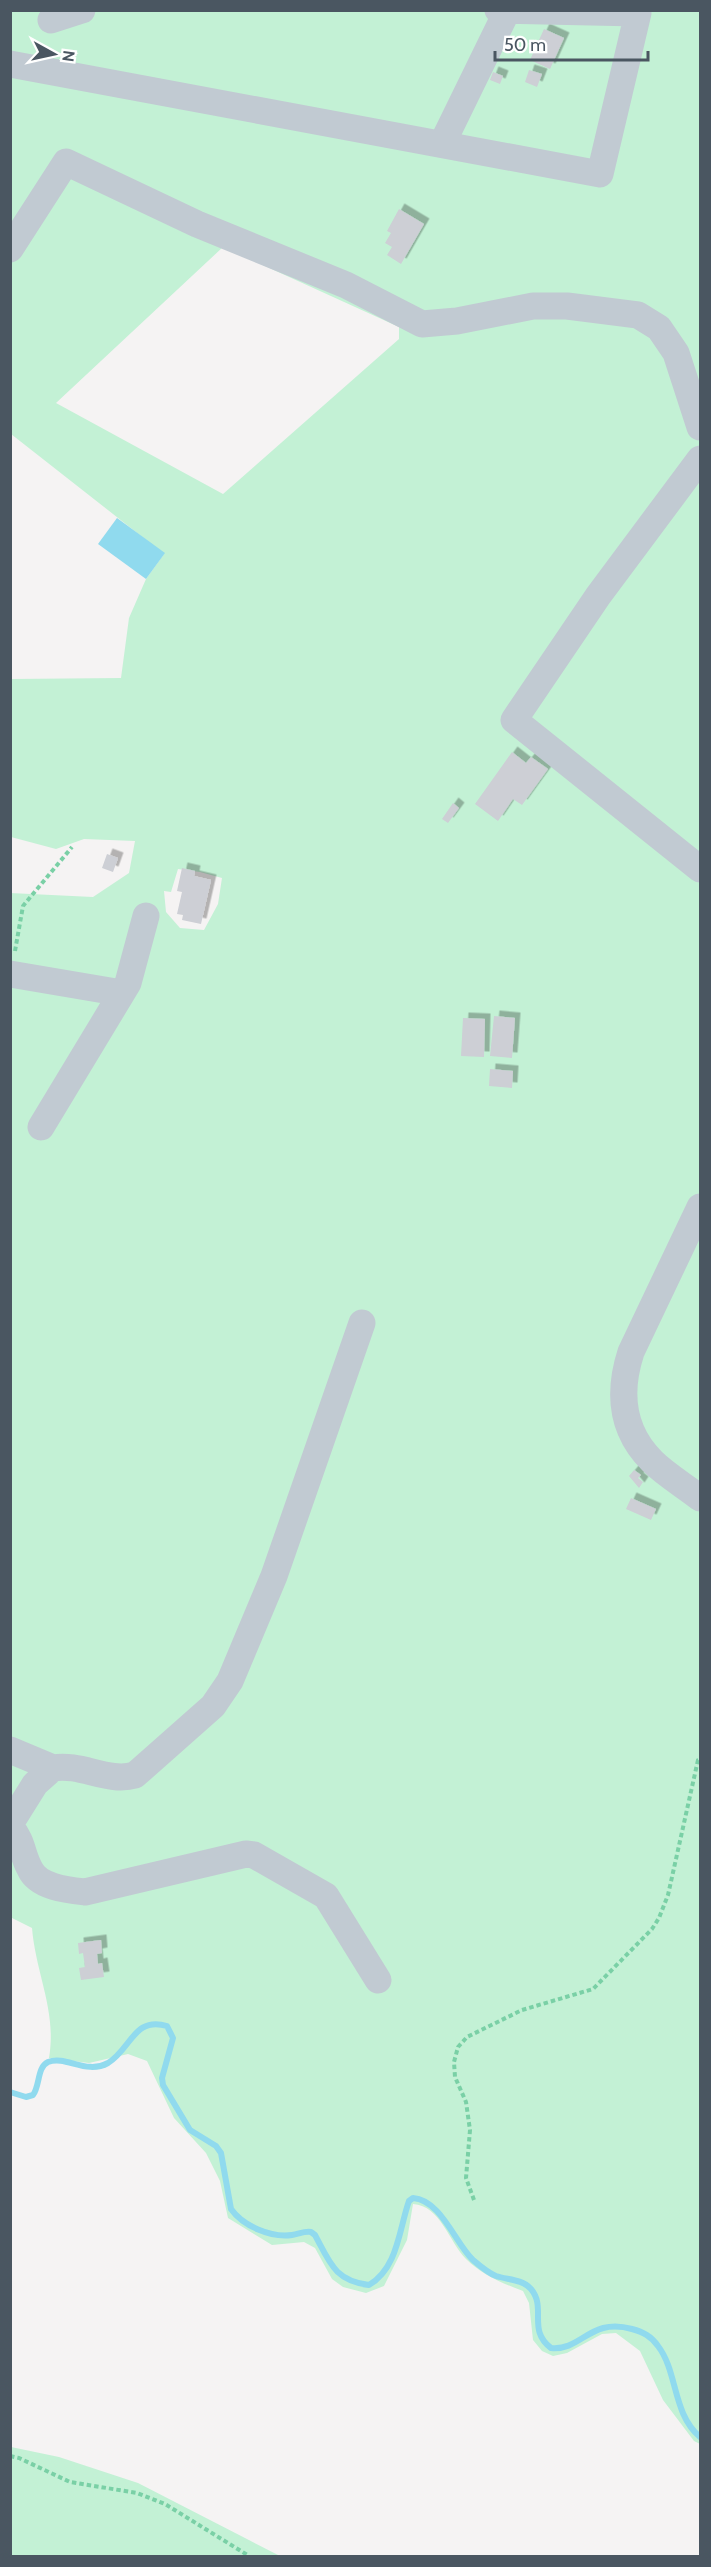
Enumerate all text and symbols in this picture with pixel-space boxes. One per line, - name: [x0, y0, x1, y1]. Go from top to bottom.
- north arrow: [24, 24, 84, 84]
- scale bar: [495, 24, 648, 62]
- text: 50 m: [504, 34, 546, 56]
- text: N: [58, 49, 79, 63]

